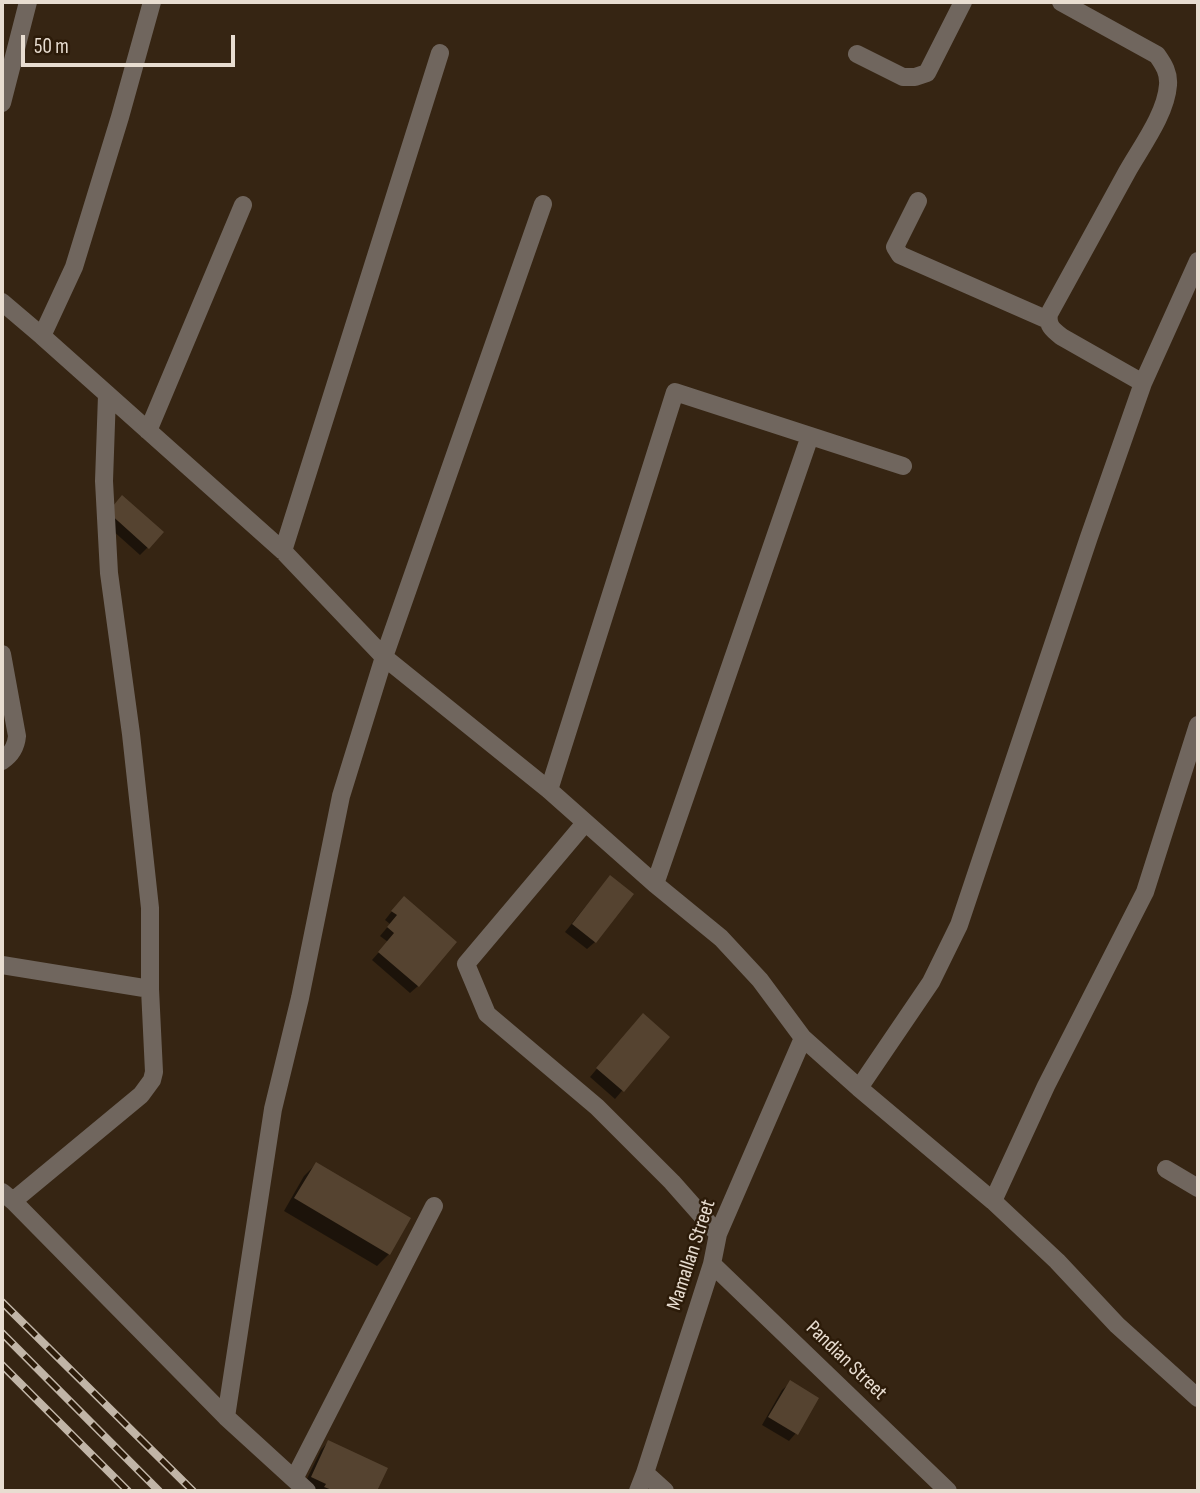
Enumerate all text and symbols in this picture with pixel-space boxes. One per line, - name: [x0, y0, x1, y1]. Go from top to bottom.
- scale bar: [24, 21, 238, 65]
- text: 50 m: [34, 34, 69, 59]
- street label: Mamallan Street: [662, 1197, 722, 1313]
- street label: Pandian Street: [800, 1316, 892, 1406]

